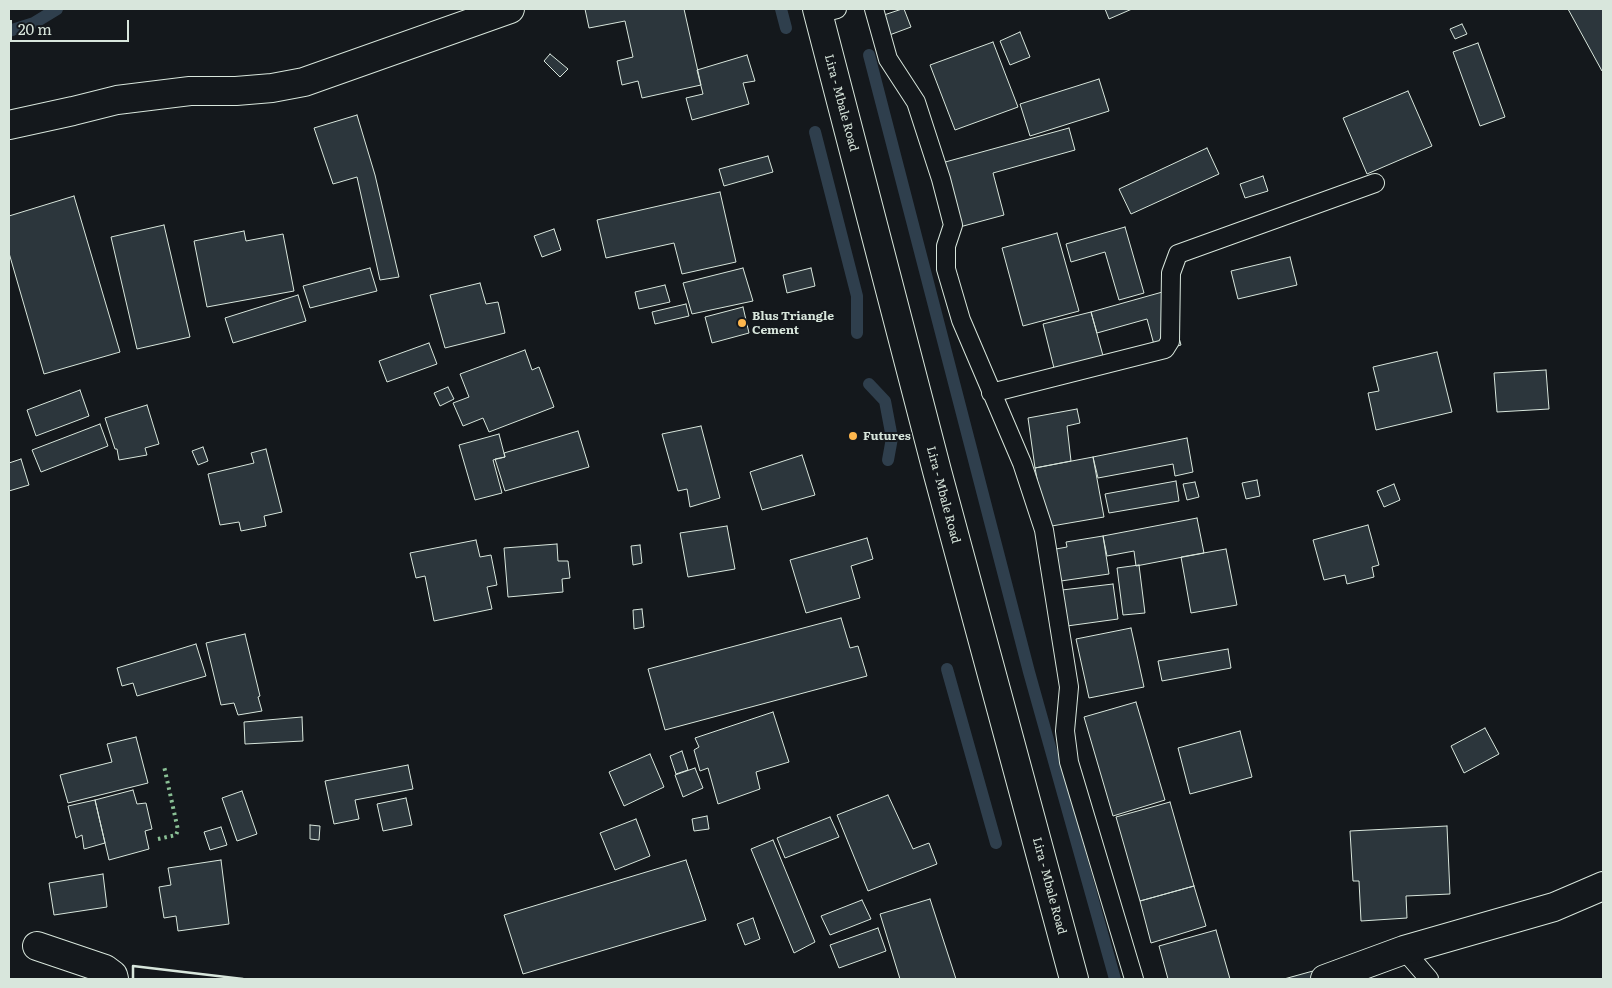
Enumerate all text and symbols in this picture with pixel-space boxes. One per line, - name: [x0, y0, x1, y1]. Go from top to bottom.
- scale bar: [12, 10, 131, 42]
- text: 20 m: [18, 17, 52, 40]
- street label: Lira - Mbale Road: [821, 53, 861, 153]
- place label: Blus Triangle Cement: [752, 309, 834, 337]
- marker: Blus Triangle Cement: [736, 317, 748, 329]
- place label: Futures: [863, 429, 911, 443]
- marker: Futures: [847, 430, 859, 442]
- street label: Lira - Mbale Road: [923, 445, 963, 545]
- street label: Lira - Mbale Road: [1029, 836, 1069, 936]

